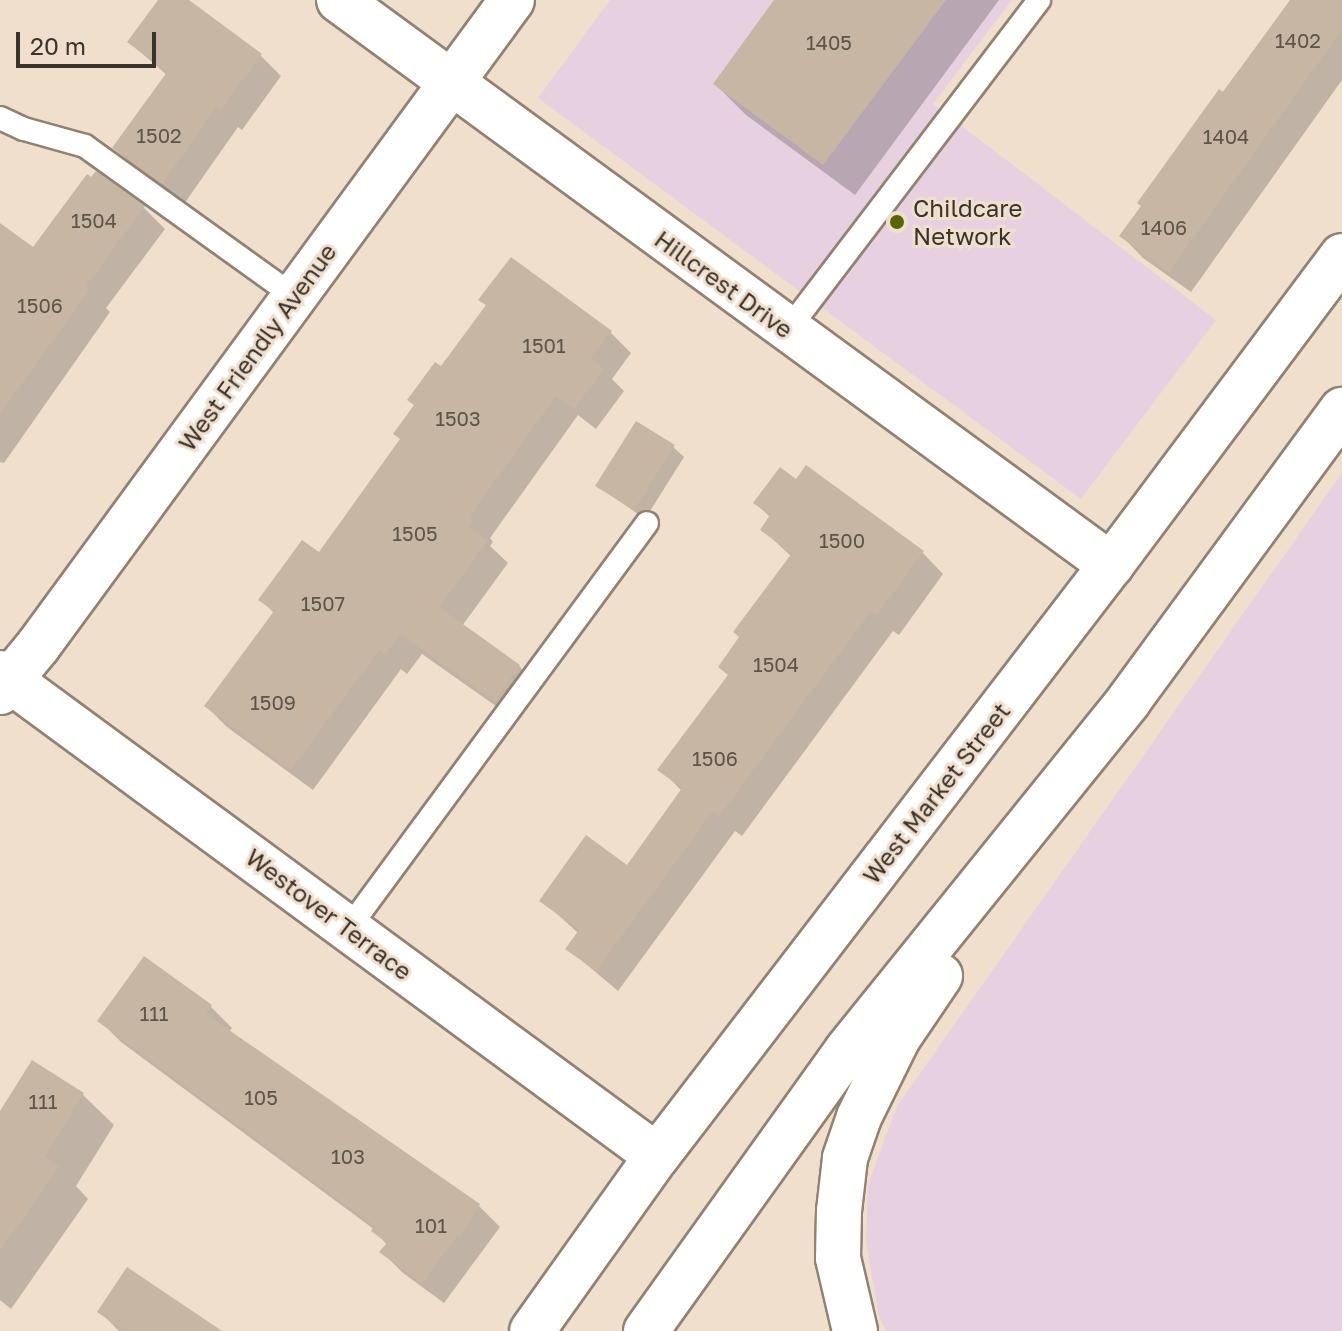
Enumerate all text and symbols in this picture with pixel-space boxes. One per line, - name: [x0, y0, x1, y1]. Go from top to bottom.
- scale bar: [20, 16, 160, 66]
- house number: 1402: [1275, 28, 1321, 52]
- house number: 1405: [806, 30, 852, 54]
- text: 20 m: [30, 31, 86, 60]
- house number: 1502: [136, 123, 182, 147]
- house number: 1404: [1203, 124, 1249, 148]
- place label: Childcare Network: [913, 194, 1022, 250]
- house number: 1504: [71, 208, 117, 232]
- marker: Childcare Network: [888, 213, 906, 231]
- house number: 1406: [1141, 215, 1187, 239]
- street label: Hillcrest Drive: [649, 224, 799, 344]
- street label: West Friendly Avenue: [172, 238, 342, 456]
- house number: 1506: [17, 293, 63, 317]
- house number: 1501: [522, 333, 566, 357]
- house number: 1503: [435, 406, 481, 430]
- house number: 1505: [392, 521, 438, 545]
- house number: 1500: [819, 528, 865, 552]
- house number: 1507: [301, 591, 345, 615]
- house number: 1504: [753, 652, 799, 676]
- house number: 1509: [250, 690, 296, 714]
- street label: West Market Street: [856, 697, 1016, 889]
- house number: 1506: [692, 746, 738, 770]
- street label: Westover Terrace: [240, 842, 418, 986]
- house number: 111: [139, 1001, 169, 1025]
- house number: 105: [244, 1085, 278, 1109]
- house number: 111: [28, 1089, 58, 1113]
- house number: 103: [331, 1144, 365, 1168]
- house number: 101: [415, 1213, 447, 1237]

